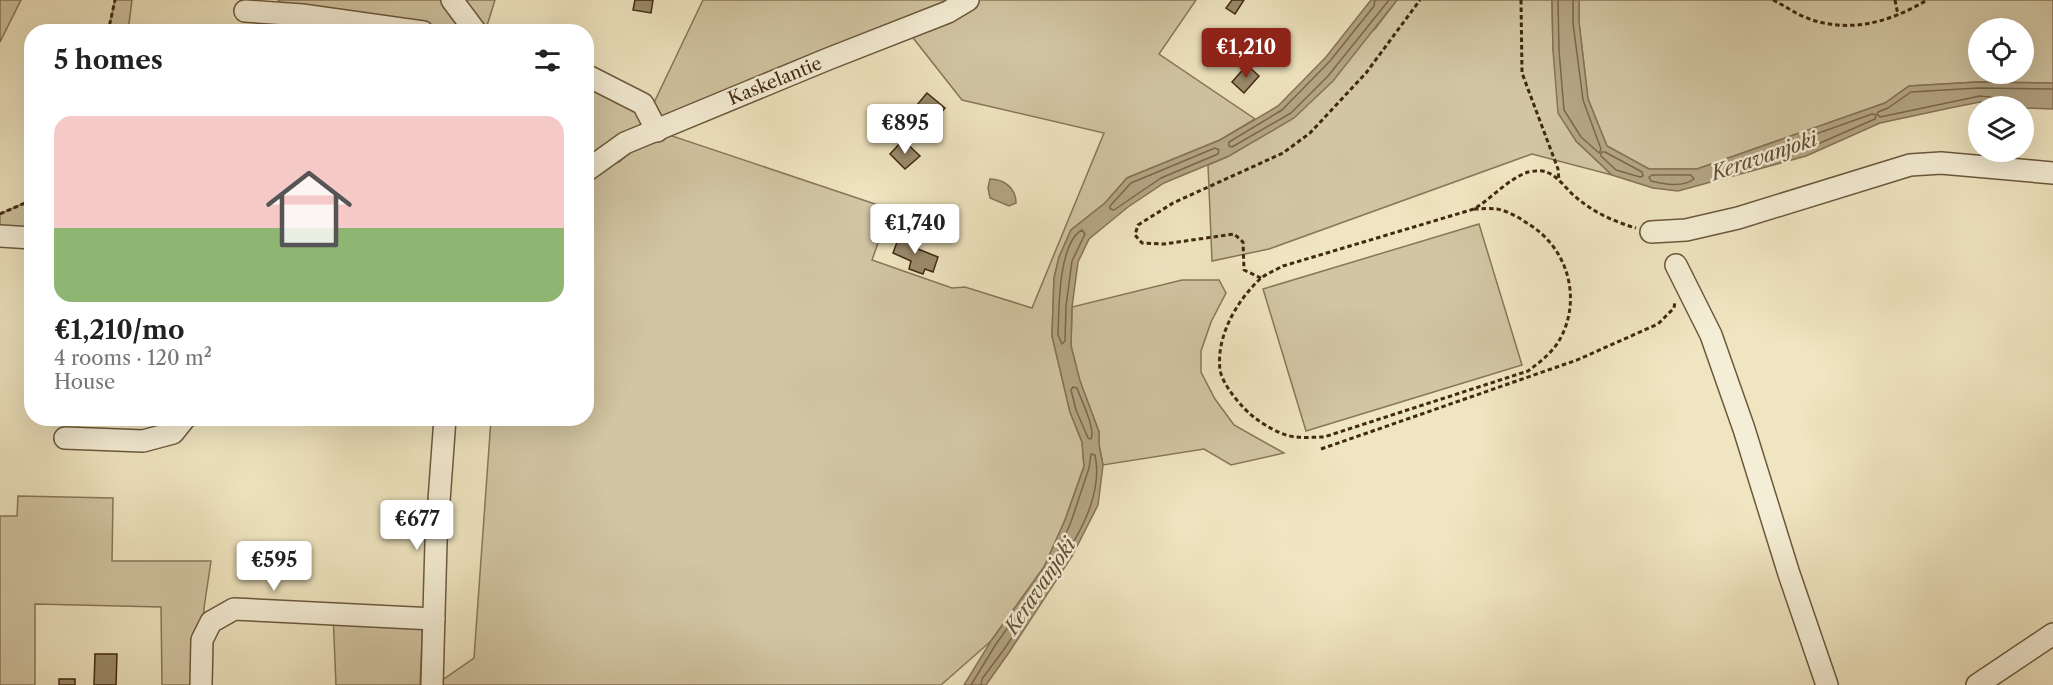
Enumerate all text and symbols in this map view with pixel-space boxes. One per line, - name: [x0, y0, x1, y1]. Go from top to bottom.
- map controls: [1968, 18, 2034, 162]
- button: locate: [1968, 18, 2034, 84]
- pin: €1,210: [1197, 28, 1295, 79]
- text: €1,210: [1216, 35, 1276, 59]
- text: 5 homes: [54, 44, 163, 76]
- icon: filters: [531, 44, 564, 77]
- street label: Kaskelantie: [725, 52, 825, 110]
- button: layers: [1968, 96, 2034, 162]
- pin: €895: [869, 104, 941, 155]
- text: €895: [881, 111, 929, 135]
- water label: Keravanjoki: [1706, 126, 1822, 186]
- icon: home: [255, 155, 363, 263]
- pin: €1,740: [866, 204, 964, 255]
- text: €1,740: [884, 211, 946, 235]
- text: €1,210/mo: [54, 314, 185, 346]
- text: 4 rooms · 120 m²: [54, 346, 212, 370]
- text: House: [54, 370, 115, 394]
- pin: €677: [381, 500, 453, 551]
- text: €677: [394, 507, 440, 531]
- water label: Keravanjoki: [998, 532, 1082, 640]
- pin: €595: [238, 541, 310, 592]
- text: €595: [251, 548, 297, 572]

